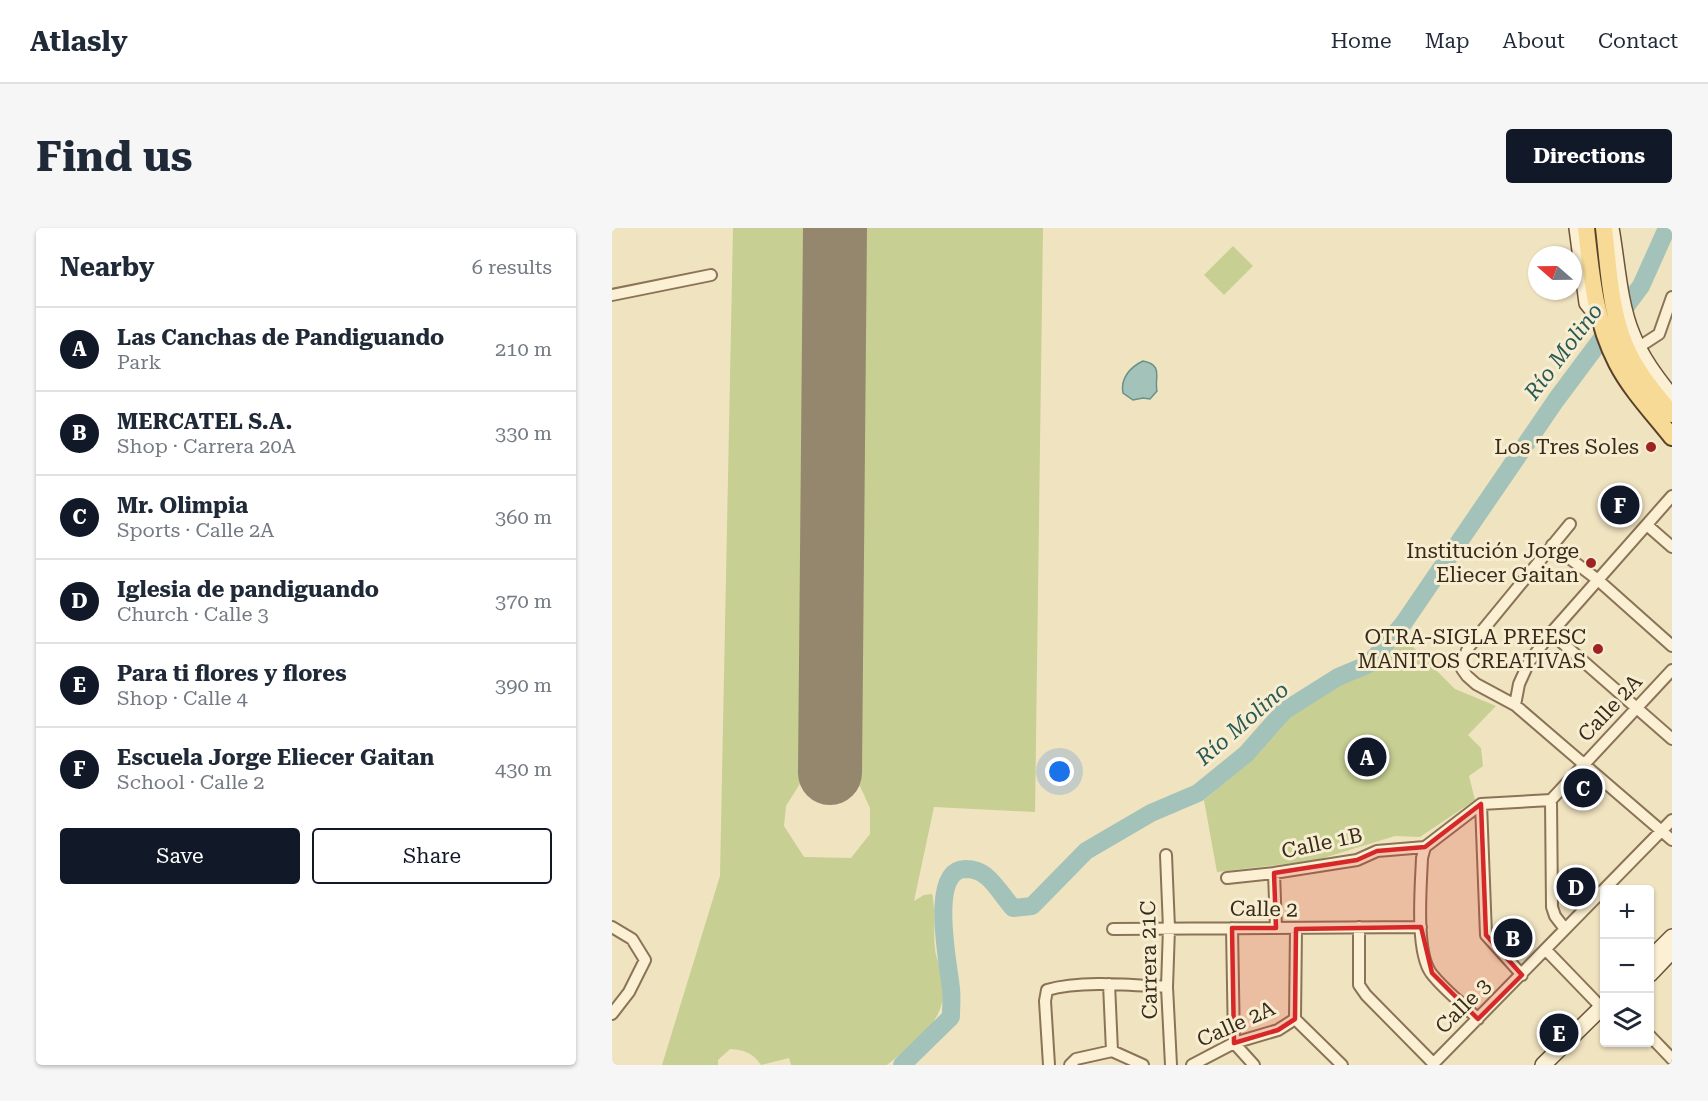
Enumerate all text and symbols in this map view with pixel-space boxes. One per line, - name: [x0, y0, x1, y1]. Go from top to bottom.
- text: Atlasly: [30, 25, 128, 58]
- text: Home: [1331, 29, 1392, 53]
- text: Map: [1425, 29, 1470, 53]
- text: About: [1503, 29, 1565, 53]
- text: Contact: [1598, 29, 1678, 53]
- button: Directions: [1506, 129, 1672, 183]
- text: Find us: [36, 132, 193, 181]
- north arrow: [1528, 246, 1582, 300]
- text: Nearby: [60, 252, 154, 282]
- text: 6 results: [472, 255, 552, 279]
- water label: Río Molino: [1519, 298, 1608, 405]
- text: Las Canchas de Pandiguando: [117, 325, 444, 350]
- text: A: [72, 337, 87, 361]
- text: 210 m: [495, 337, 552, 361]
- text: Park: [117, 350, 161, 374]
- text: MERCATEL S.A.: [117, 409, 292, 434]
- text: B: [72, 421, 87, 445]
- text: 330 m: [495, 421, 552, 445]
- text: Shop · Carrera 20A: [117, 434, 296, 458]
- place label: Los Tres Soles: [1494, 435, 1639, 459]
- marker: Los Tres Soles: [1644, 440, 1658, 454]
- pin: F: [1600, 482, 1640, 528]
- text: Mr. Olimpia: [117, 493, 248, 518]
- text: C: [73, 505, 87, 529]
- text: 360 m: [495, 505, 552, 529]
- text: Sports · Calle 2A: [117, 518, 274, 542]
- place label: Institución Jorge Eliecer Gaitan: [1406, 539, 1579, 587]
- marker: Institución Jorge Eliecer Gaitan: [1584, 556, 1598, 570]
- text: Iglesia de pandiguando: [117, 577, 379, 602]
- text: D: [71, 589, 88, 613]
- text: 370 m: [495, 589, 552, 613]
- text: Church · Calle 3: [117, 602, 269, 626]
- place label: OTRA-SIGLA PREESC MANITOS CREATIVAS: [1357, 625, 1586, 673]
- marker: OTRA-SIGLA PREESC MANITOS CREATIVAS: [1591, 642, 1605, 656]
- text: Para ti flores y flores: [117, 661, 346, 686]
- street label: Calle 2A: [1573, 669, 1647, 746]
- text: E: [73, 673, 86, 697]
- text: 390 m: [495, 673, 552, 697]
- water label: Río Molino: [1190, 677, 1293, 771]
- text: Shop · Calle 4: [117, 686, 248, 710]
- pin: A: [1348, 734, 1386, 780]
- text: Escuela Jorge Eliecer Gaitan: [117, 745, 434, 770]
- text: F: [73, 757, 86, 781]
- text: 430 m: [495, 757, 552, 781]
- your location: [1045, 757, 1074, 786]
- pin: C: [1564, 766, 1602, 810]
- text: School · Calle 2: [117, 770, 265, 794]
- street label: Calle 1B: [1279, 823, 1365, 863]
- button: Save: [60, 828, 300, 884]
- button: Share: [312, 828, 552, 884]
- pin: D: [1556, 864, 1596, 910]
- map controls: [1600, 885, 1654, 1047]
- button: +: [1600, 885, 1654, 939]
- street label: Calle 2: [1230, 896, 1298, 922]
- street label: Carrera 21C: [1136, 900, 1162, 1020]
- pin: B: [1494, 916, 1532, 960]
- button: −: [1600, 939, 1654, 993]
- street label: Calle 3: [1430, 973, 1496, 1039]
- button: layers: [1600, 993, 1654, 1047]
- street label: Calle 2A: [1193, 996, 1279, 1052]
- pin: E: [1540, 1010, 1578, 1056]

